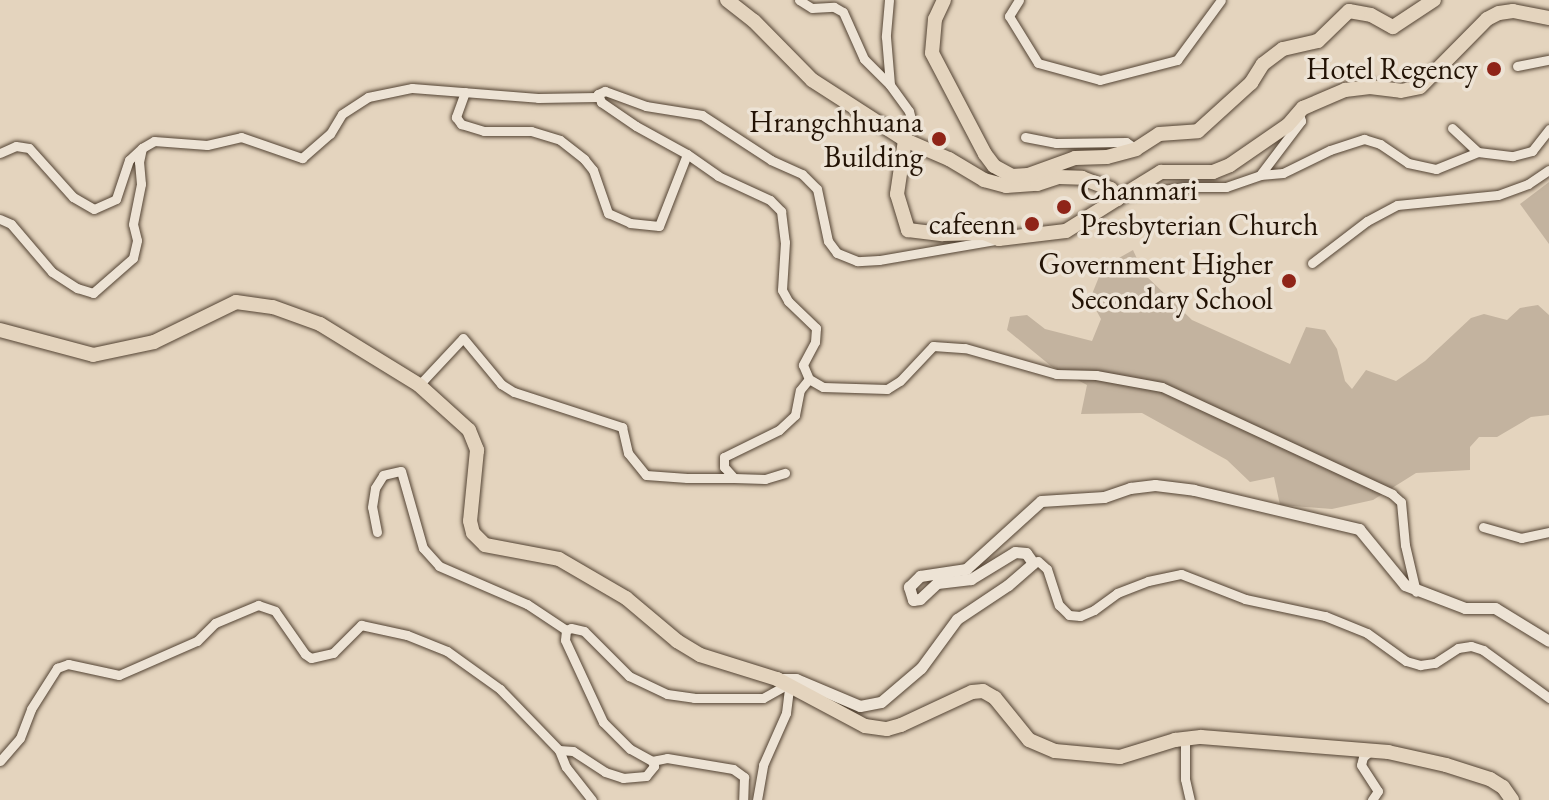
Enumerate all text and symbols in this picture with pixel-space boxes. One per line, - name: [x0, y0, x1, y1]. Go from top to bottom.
- place label: Hotel Regency: [1306, 51, 1478, 87]
- marker: Hotel Regency: [1485, 60, 1503, 78]
- place label: Hrangchhuana Building: [749, 104, 923, 174]
- marker: Hrangchhuana Building: [930, 130, 948, 148]
- place label: Chanmari Presbyterian Church: [1080, 172, 1318, 242]
- marker: Chanmari Presbyterian Church: [1055, 198, 1073, 216]
- place label: cafeenn: [929, 206, 1016, 242]
- marker: cafeenn: [1023, 215, 1041, 233]
- place label: Government Higher Secondary School: [1039, 246, 1273, 316]
- marker: Government Higher Secondary School: [1280, 272, 1298, 290]

